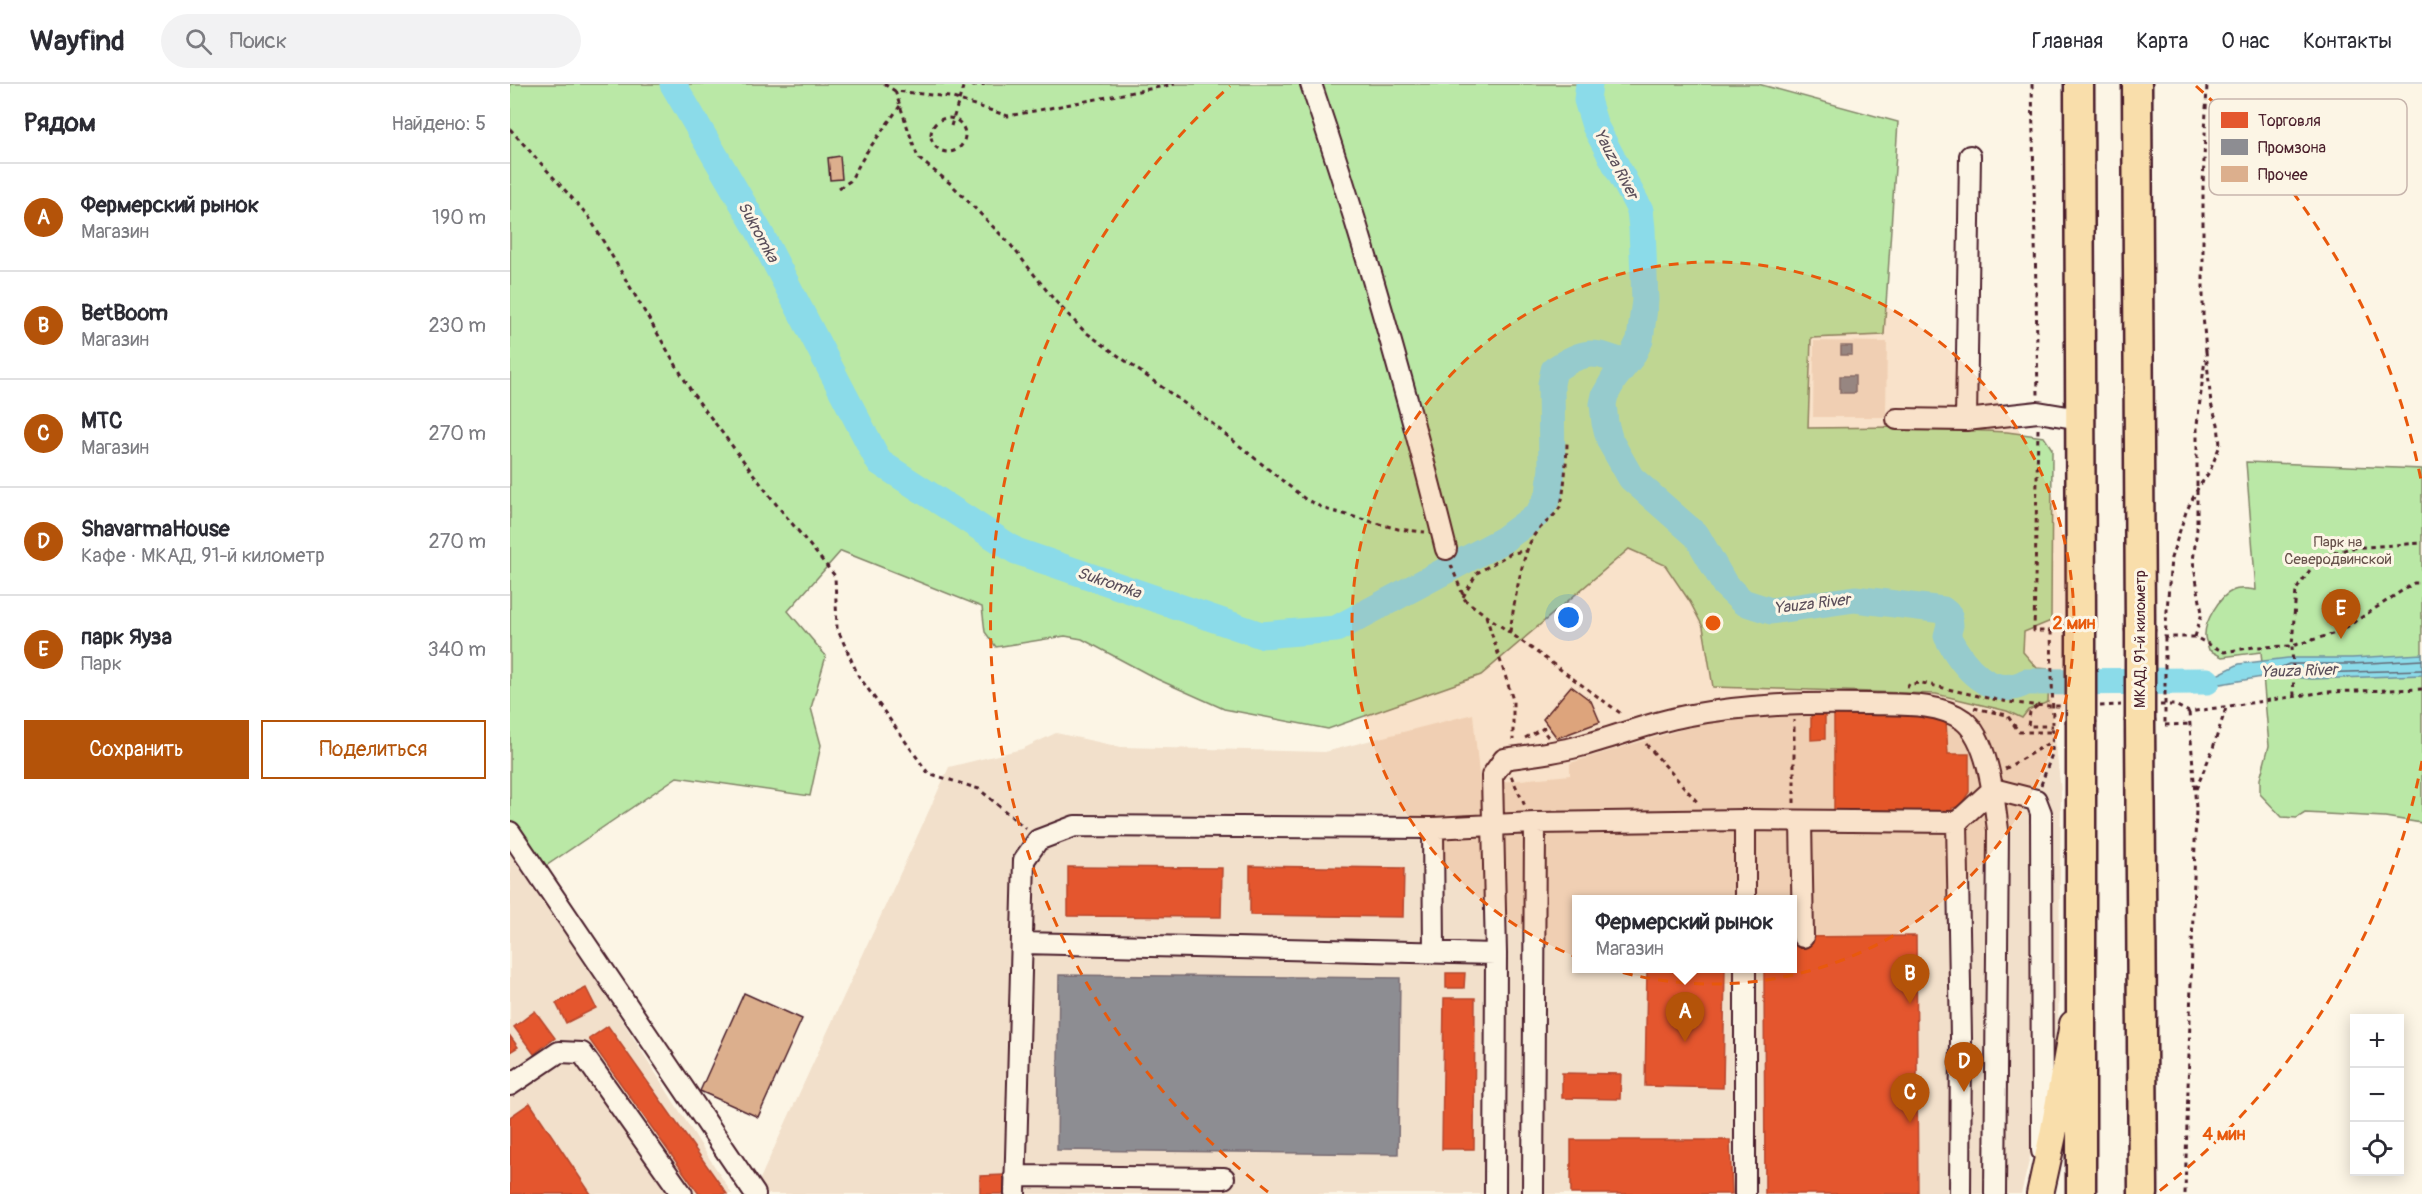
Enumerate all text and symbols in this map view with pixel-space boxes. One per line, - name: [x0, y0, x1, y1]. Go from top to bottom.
- search box: [161, 14, 581, 68]
- text: Wayfind: [30, 24, 125, 59]
- icon: search: [182, 25, 215, 58]
- text: Поиск: [230, 27, 287, 55]
- text: Главная: [2032, 28, 2103, 55]
- text: Карта: [2136, 28, 2188, 55]
- text: О нас: [2221, 28, 2270, 55]
- text: Контакты: [2303, 28, 2392, 55]
- legend: [2209, 99, 2407, 195]
- text: Рядом: [24, 107, 96, 139]
- text: Найдено: 5: [391, 111, 486, 136]
- text: Торговля: [2258, 111, 2321, 131]
- water label: Yauza River: [1589, 126, 1644, 204]
- text: Промзона: [2258, 138, 2326, 158]
- text: Прочее: [2258, 165, 2308, 185]
- text: Фермерский рынок: [81, 191, 259, 219]
- water label: Sukromka: [733, 198, 783, 267]
- text: A: [37, 205, 50, 230]
- text: 190 m: [432, 205, 486, 230]
- text: Магазин: [81, 219, 149, 244]
- text: BetBoom: [81, 299, 168, 327]
- text: B: [38, 313, 49, 338]
- text: 230 m: [429, 313, 486, 338]
- text: Магазин: [81, 327, 149, 352]
- text: МТС: [81, 407, 123, 435]
- text: C: [37, 421, 50, 446]
- text: 270 m: [428, 421, 486, 446]
- text: Магазин: [81, 435, 149, 460]
- text: ShavarmaHouse: [81, 515, 230, 543]
- text: D: [37, 529, 50, 554]
- text: 270 m: [428, 529, 486, 554]
- park label: Парк на Северодвинской: [2284, 533, 2392, 569]
- text: Кафе · МКАД, 91-й километр: [81, 543, 325, 568]
- water label: Sukromka: [1075, 563, 1145, 604]
- street label: МКАД, 91-й километр: [2131, 570, 2150, 708]
- water label: Yauza River: [1773, 589, 1853, 619]
- pin: E: [2322, 590, 2360, 639]
- your location: [1554, 603, 1583, 632]
- text: 2 мин: [2053, 612, 2095, 635]
- centre of rings: [1703, 613, 1723, 633]
- text: парк Яуза: [81, 623, 172, 651]
- text: E: [38, 637, 49, 662]
- text: 340 m: [427, 637, 486, 662]
- text: Парк: [81, 651, 122, 676]
- water label: Yauza River: [2260, 660, 2340, 682]
- button: Сохранить: [24, 720, 249, 779]
- button: Поделиться: [261, 720, 486, 779]
- popup: [1572, 895, 1797, 973]
- text: Фермерский рынок: [1595, 908, 1774, 936]
- text: Магазин: [1595, 936, 1664, 961]
- pin: B: [1890, 954, 1930, 1004]
- pin: A: [1666, 992, 1704, 1042]
- map controls: [2350, 1014, 2404, 1176]
- button: +: [2350, 1014, 2404, 1068]
- pin: D: [1944, 1042, 1984, 1092]
- button: −: [2350, 1068, 2404, 1122]
- pin: C: [1890, 1074, 1930, 1123]
- button: locate: [2350, 1122, 2404, 1176]
- text: 4 мин: [2202, 1123, 2246, 1146]

